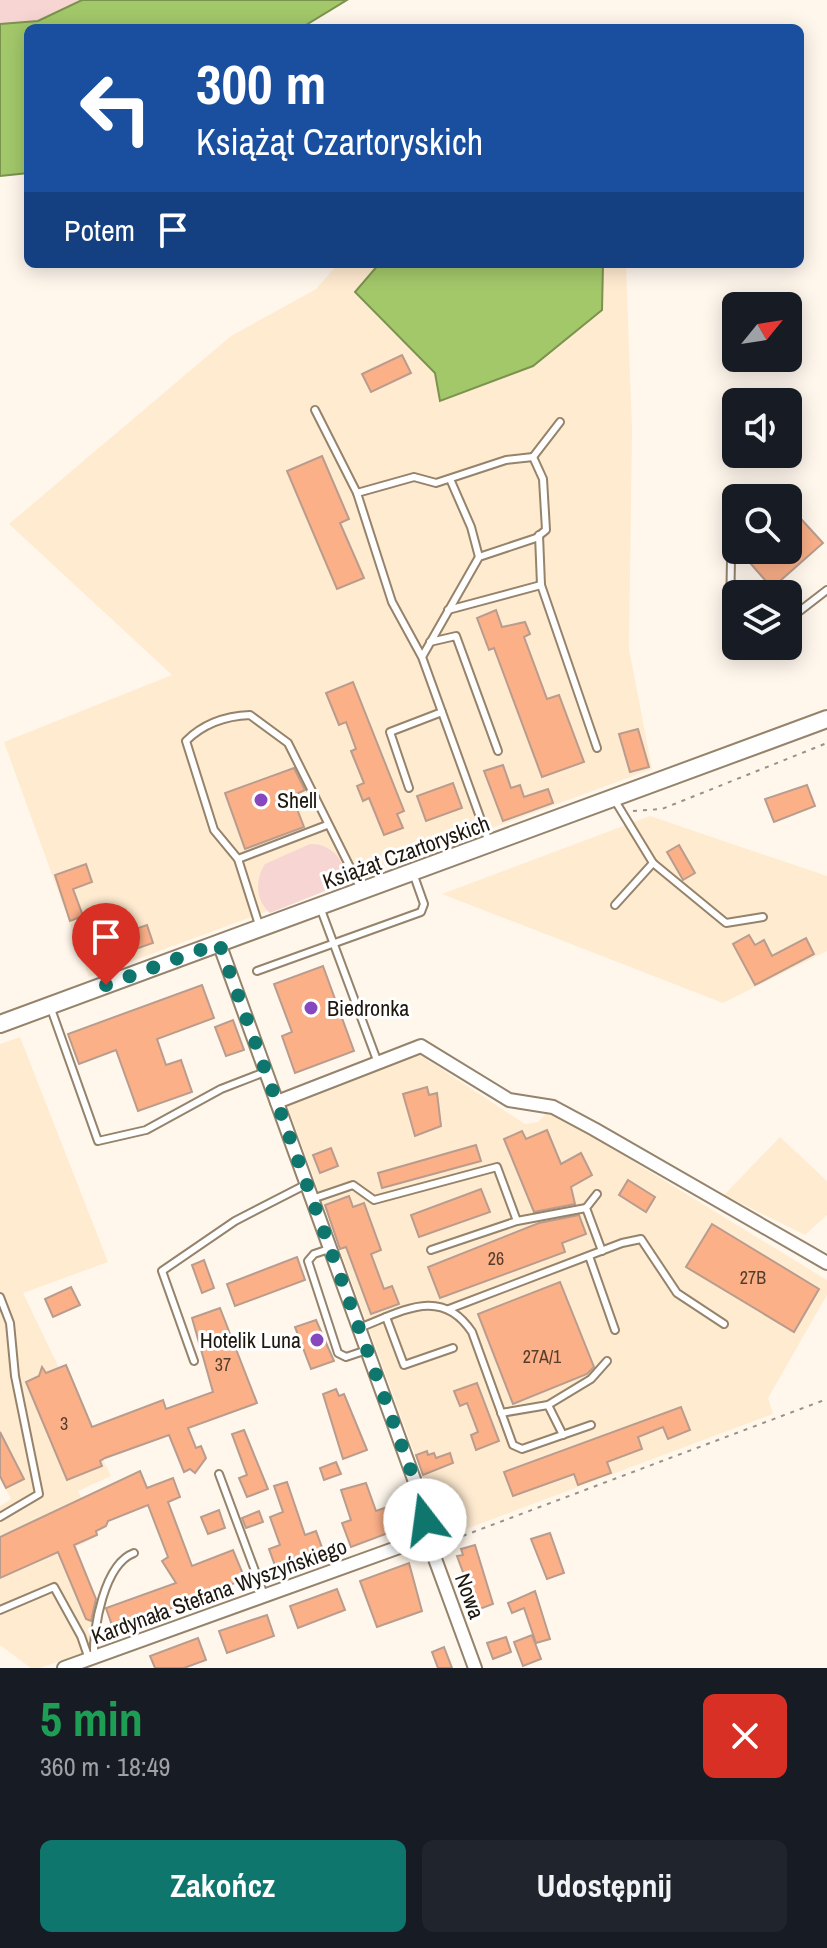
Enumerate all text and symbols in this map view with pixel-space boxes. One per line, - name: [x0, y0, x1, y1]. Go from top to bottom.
- text: 300 m: [196, 46, 326, 121]
- icon: left: [64, 56, 168, 160]
- text: Książąt Czartoryskich: [196, 118, 483, 166]
- icon: arrive: [151, 208, 195, 252]
- text: Potem: [64, 210, 135, 250]
- north arrow: [722, 292, 802, 372]
- map controls: [722, 292, 802, 660]
- button: sound: [722, 388, 802, 468]
- button: search: [722, 484, 802, 564]
- button: layers: [722, 580, 802, 660]
- place label: Shell: [277, 785, 317, 815]
- marker: Shell: [252, 791, 270, 809]
- street label: Książąt Czartoryskich: [318, 808, 494, 896]
- pin: [72, 903, 140, 985]
- icon: arrive: [84, 915, 128, 959]
- place label: Biedronka: [327, 993, 409, 1023]
- marker: Biedronka: [302, 999, 320, 1017]
- house number: 26: [488, 1246, 504, 1271]
- house number: 27B: [740, 1265, 766, 1290]
- place label: Hotelik Luna: [200, 1325, 301, 1355]
- marker: Hotelik Luna: [308, 1331, 326, 1349]
- house number: 27A/1: [523, 1344, 562, 1369]
- house number: 37: [215, 1352, 231, 1377]
- house number: 3: [60, 1411, 68, 1436]
- position arrow: [383, 1478, 467, 1562]
- street label: Kardynała Stefana Wyszyńskiego: [87, 1531, 351, 1651]
- street label: Nowa: [448, 1569, 492, 1623]
- text: 5 min: [40, 1686, 143, 1751]
- button: close: [703, 1694, 787, 1778]
- text: 360 m · 18:49: [40, 1749, 170, 1784]
- button: Zakończ: [40, 1840, 406, 1932]
- button: Udostępnij: [422, 1840, 787, 1932]

